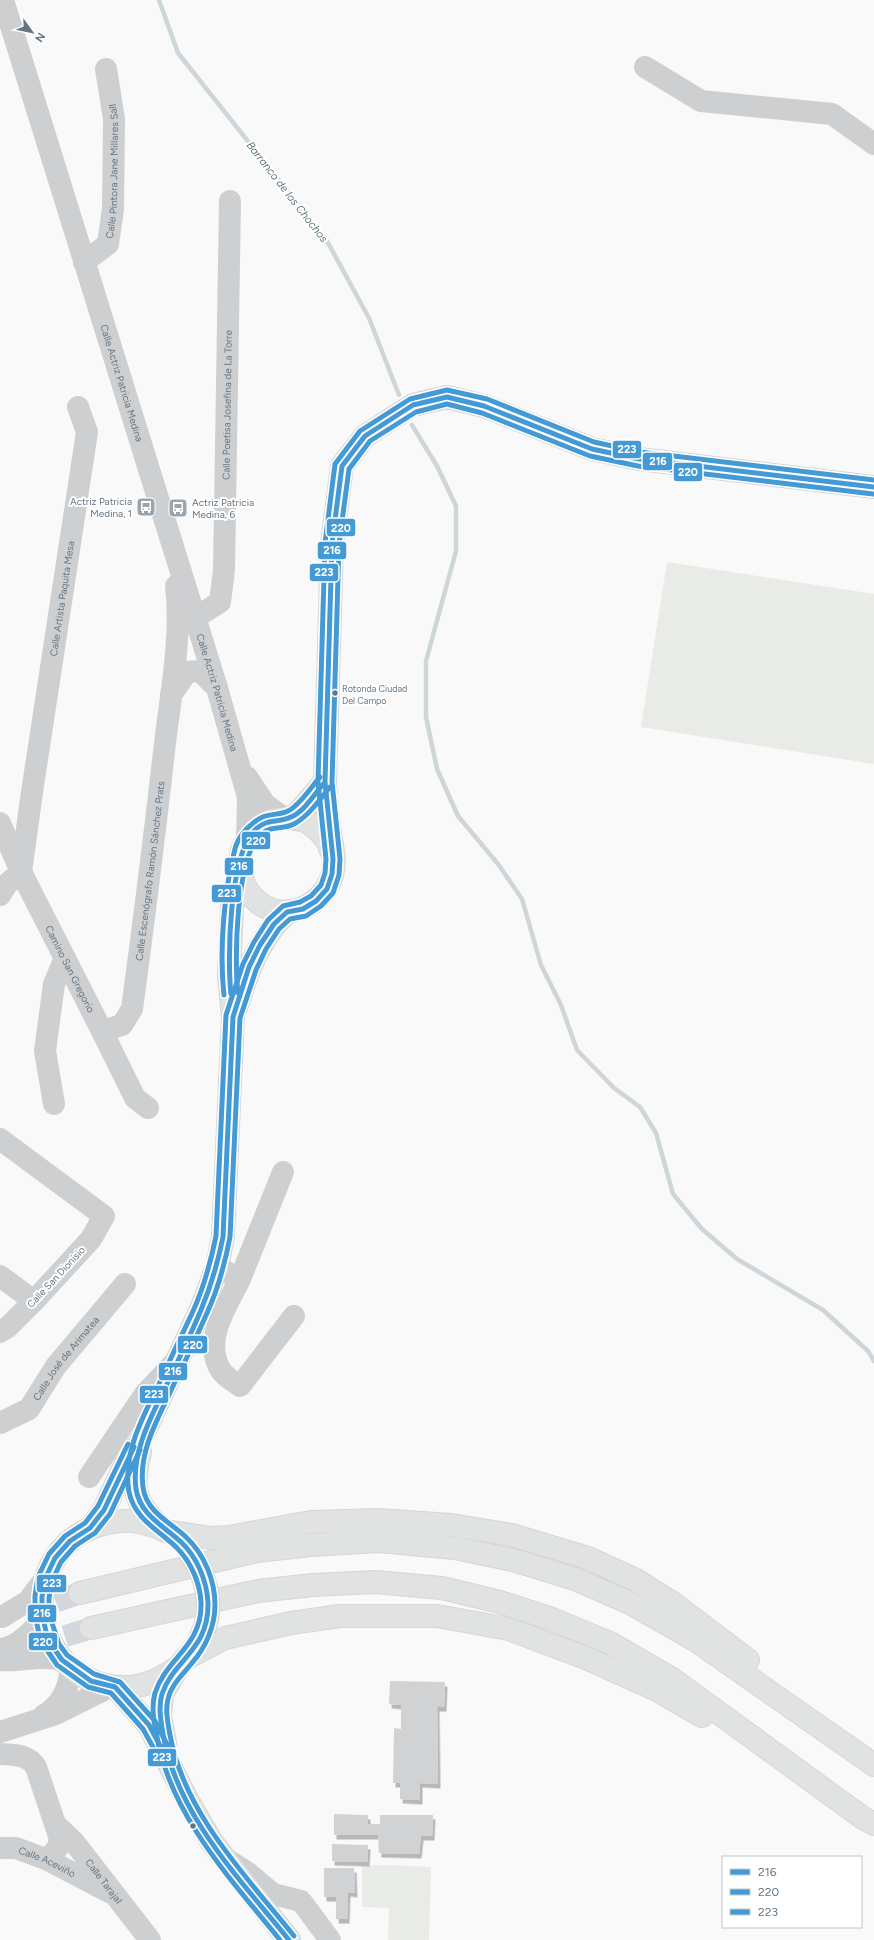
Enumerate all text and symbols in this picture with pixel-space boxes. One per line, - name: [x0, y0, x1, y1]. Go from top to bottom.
- north arrow: [12, 12, 52, 52]
- text: N: [32, 30, 48, 44]
- street label: Calle Pintora Jane Millares Sall: [102, 103, 121, 239]
- water label: Barranco de los Chochos: [244, 139, 330, 245]
- street label: Calle Actriz Patricia Medina: [98, 323, 146, 443]
- street label: Calle Poetisa Josefina de La Torre: [219, 329, 234, 480]
- line badge: 223: [612, 440, 642, 459]
- text: 223: [618, 443, 636, 456]
- line badge: 216: [642, 452, 673, 471]
- text: 216: [649, 455, 667, 468]
- line badge: 220: [673, 462, 703, 482]
- text: 220: [678, 466, 698, 479]
- place label: Actriz Patricia Medina, 1: [70, 495, 132, 520]
- bus stop icon: Actriz Patricia Medina, 1: [135, 496, 157, 518]
- place label: Actriz Patricia Medina, 6: [192, 496, 254, 521]
- bus stop icon: Actriz Patricia Medina, 6: [167, 497, 189, 519]
- line badge: 220: [326, 518, 356, 537]
- text: 220: [331, 522, 351, 535]
- street label: Calle Artista Paquita Mesa: [46, 540, 77, 657]
- line badge: 216: [317, 541, 347, 560]
- text: 216: [323, 544, 341, 557]
- line badge: 223: [309, 563, 339, 582]
- text: 223: [315, 566, 333, 579]
- street label: Calle Actriz Patricia Medina: [194, 632, 241, 753]
- place label: Rotonda Ciudad Del Campo: [342, 683, 407, 706]
- marker: Rotonda Ciudad Del Campo: [330, 688, 340, 698]
- street label: Calle Escenógrafo Ramón Sánchez Prats: [132, 780, 167, 961]
- line badge: 220: [241, 831, 271, 850]
- text: 220: [246, 835, 266, 848]
- line badge: 216: [224, 857, 254, 876]
- text: 216: [230, 860, 248, 873]
- line badge: 223: [211, 884, 242, 903]
- text: 223: [218, 887, 236, 900]
- street label: Camino San Gregorio: [43, 923, 98, 1015]
- street label: Calle San Dionisio: [24, 1243, 88, 1311]
- street label: Calle José de Arimatea: [30, 1313, 102, 1403]
- line badge: 220: [177, 1335, 208, 1354]
- text: 220: [183, 1339, 203, 1352]
- line badge: 216: [158, 1362, 188, 1381]
- text: 216: [164, 1365, 182, 1378]
- line badge: 223: [139, 1385, 169, 1404]
- text: 223: [145, 1388, 163, 1401]
- line badge: 223: [36, 1574, 67, 1593]
- text: 223: [43, 1577, 61, 1590]
- line badge: 216: [27, 1604, 57, 1623]
- text: 216: [33, 1607, 51, 1620]
- line badge: 220: [28, 1632, 58, 1651]
- text: 220: [33, 1636, 53, 1649]
- line badge: 223: [147, 1748, 177, 1767]
- text: 223: [153, 1751, 171, 1764]
- unlabelled marker: [188, 1821, 198, 1831]
- street label: Calle Aceviño: [17, 1843, 78, 1880]
- street label: Calle Tarajal: [83, 1856, 126, 1906]
- legend: [722, 1856, 862, 1928]
- text: 216: [758, 1865, 777, 1879]
- text: 220: [758, 1885, 779, 1899]
- text: 223: [758, 1905, 778, 1919]

